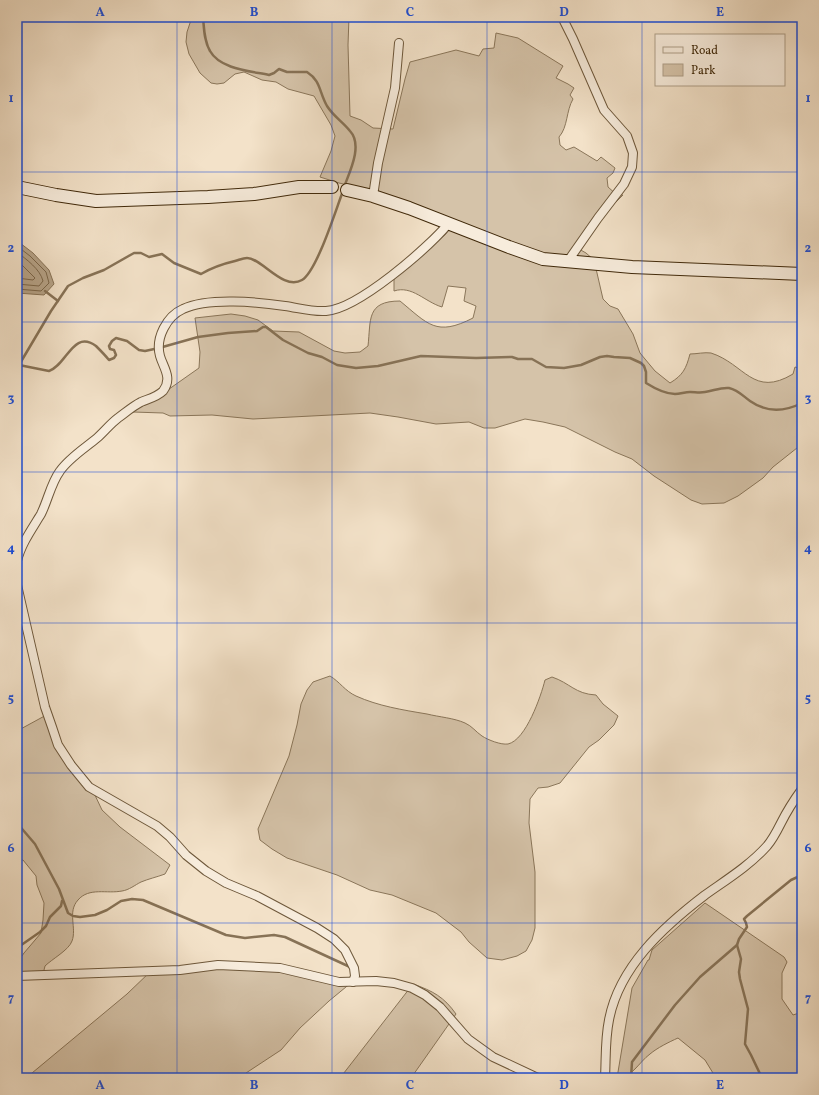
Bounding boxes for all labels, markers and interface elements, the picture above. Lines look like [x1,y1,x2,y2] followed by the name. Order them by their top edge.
[95,4,105,22] text: A
[250,4,259,22] text: B
[406,4,414,22] text: C
[559,4,569,22] text: D
[716,4,724,22] text: E
[655,34,785,86] legend
[691,43,718,59] text: Road
[691,63,716,79] text: Park
[8,90,14,108] text: 1
[805,90,811,108] text: 1
[8,240,15,258] text: 2
[805,240,812,258] text: 2
[8,390,15,408] text: 3
[805,390,812,408] text: 3
[7,540,15,558] text: 4
[804,540,812,558] text: 4
[8,690,14,708] text: 5
[805,690,811,708] text: 5
[7,840,15,858] text: 6
[804,840,812,858] text: 6
[8,990,14,1008] text: 7
[805,990,811,1008] text: 7
[95,1077,105,1095] text: A
[250,1077,259,1095] text: B
[406,1077,414,1095] text: C
[559,1077,569,1095] text: D
[716,1077,724,1095] text: E

